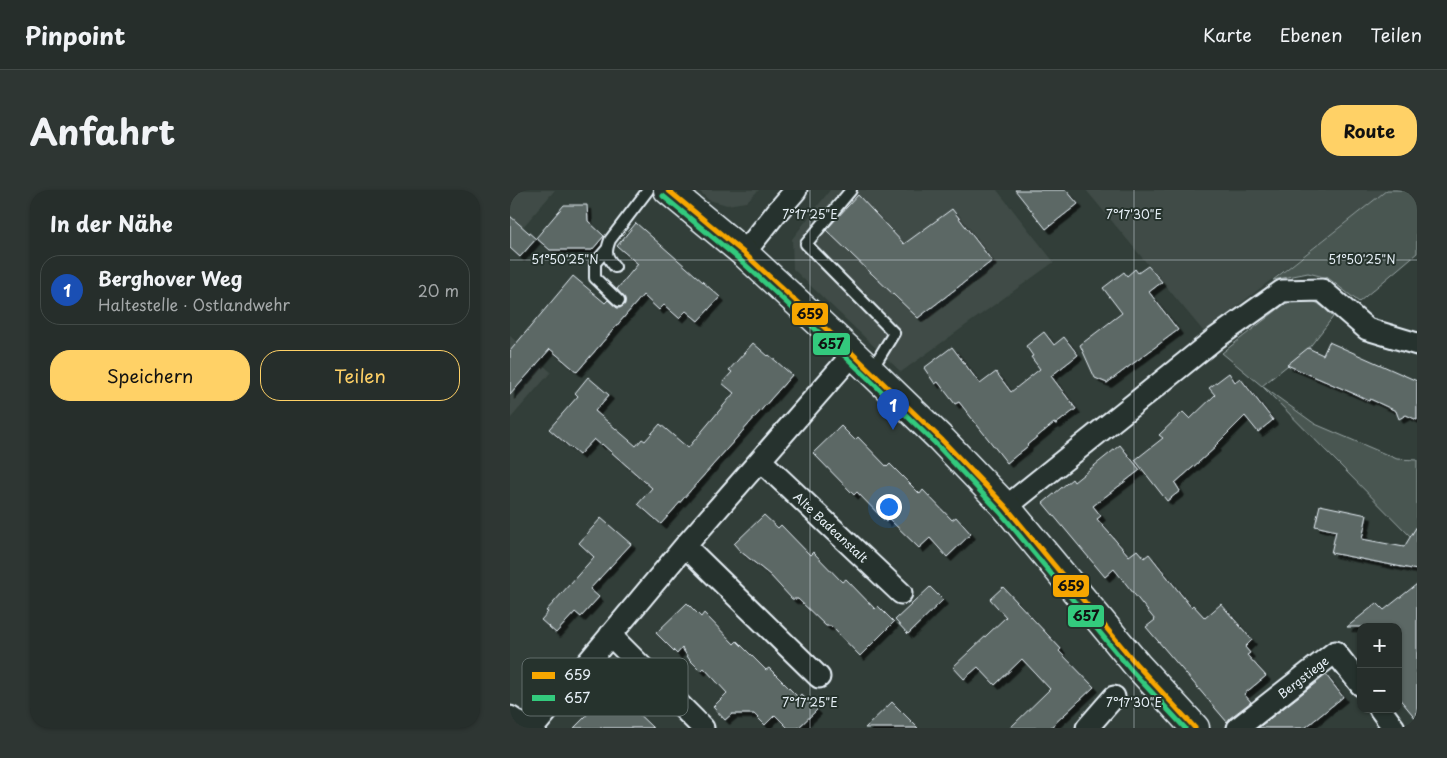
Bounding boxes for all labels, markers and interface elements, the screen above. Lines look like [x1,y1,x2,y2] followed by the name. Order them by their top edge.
[25,17,126,53] text: Pinpoint
[1203,21,1252,48] text: Karte
[1280,21,1343,48] text: Ebenen
[1371,21,1422,48] text: Teilen
[30,104,175,157] text: Anfahrt
[1321,105,1417,156] button: Route
[782,205,838,223] text: 7°17'25"E
[1106,205,1162,223] text: 7°17'30"E
[50,207,172,239] text: In der Nähe
[531,250,599,268] text: 51°50'25"N
[1328,250,1396,268] text: 51°50'25"N
[98,264,242,292] text: Berghover Weg
[63,278,71,302] text: 1
[418,278,459,302] text: 20 m
[98,292,290,316] text: Haltestelle · Ostlandwehr
[791,302,829,326] line badge: 659
[797,303,824,324] text: 659
[812,332,851,356] line badge: 657
[818,333,845,354] text: 657
[50,350,250,401] button: Speichern
[260,350,460,401] button: Teilen
[877,389,909,430] pin: 1
[790,488,872,566] street label: Alte Badeanstalt
[876,494,902,520] your location
[1052,574,1090,598] line badge: 659
[1058,575,1085,596] text: 659
[1067,604,1105,628] line badge: 657
[1073,605,1100,626] text: 657
[1357,623,1402,713] map controls
[1357,623,1402,668] button: +
[1274,651,1332,702] street label: Bergstiege
[522,658,688,716] legend
[564,664,591,685] text: 659
[1357,668,1402,713] button: −
[564,687,590,708] text: 657
[782,693,838,711] text: 7°17'25"E
[1106,693,1162,711] text: 7°17'30"E

